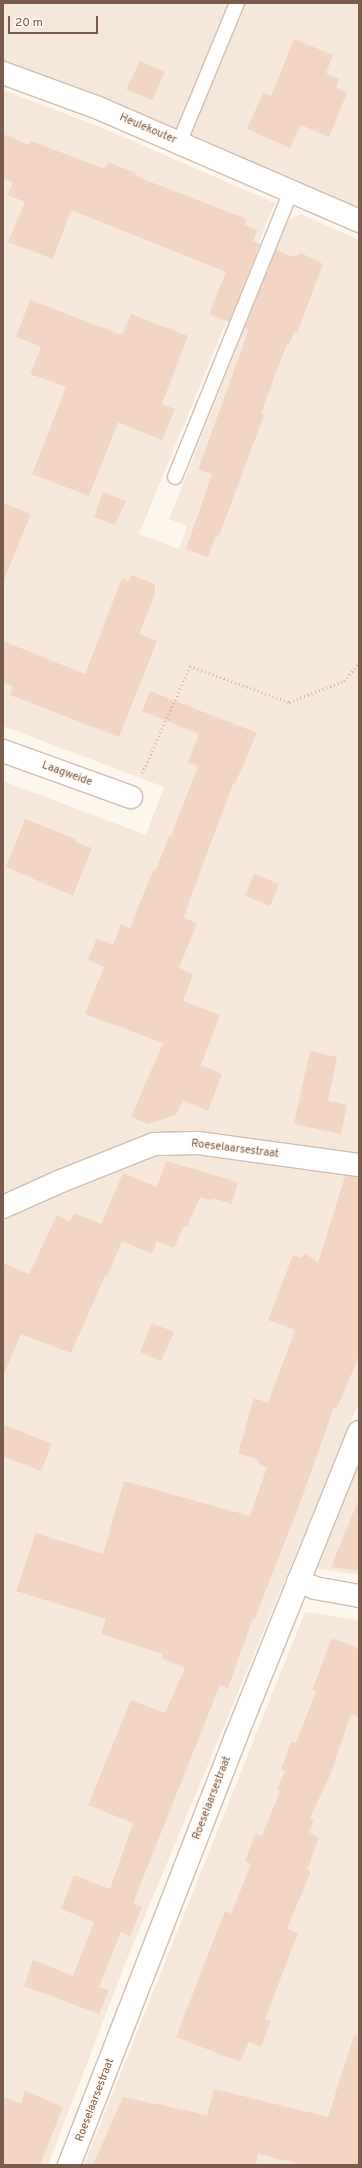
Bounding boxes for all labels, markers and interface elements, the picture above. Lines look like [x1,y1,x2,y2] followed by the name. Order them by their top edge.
[10,8,100,34] scale bar
[15,15,43,31] text: 20 m
[117,111,179,147] street label: Heulekouter
[40,759,94,789] street label: Laagweide
[190,1137,280,1161] street label: Roeselaarsestraat
[190,1754,234,1842] street label: Roeselaarsestraat
[73,2056,117,2144] street label: Roeselaarsestraat

